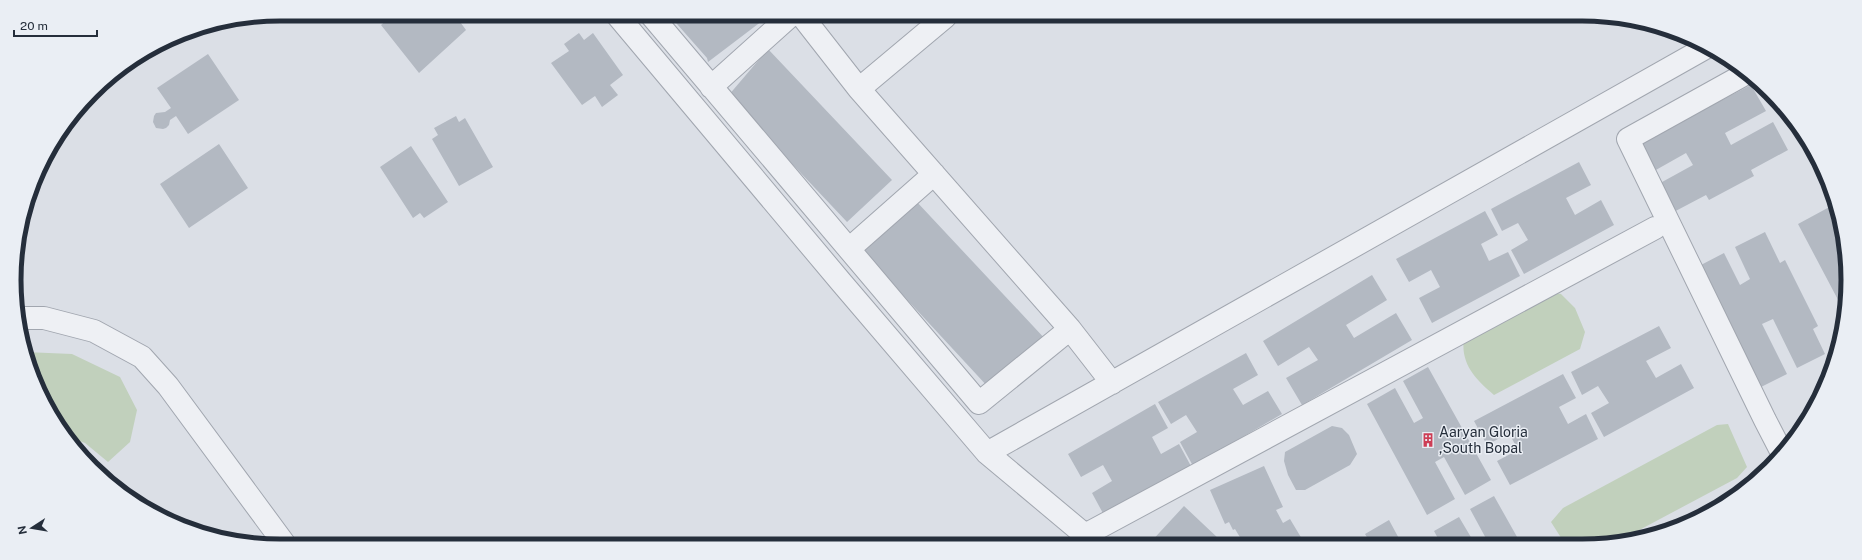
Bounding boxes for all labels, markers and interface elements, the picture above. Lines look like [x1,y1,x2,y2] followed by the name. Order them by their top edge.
[14,12,97,38] scale bar
[20,19,48,33] text: 20 m
[1439,424,1528,456] place label: Aaryan Gloria ,South Bopal
[1420,432,1436,448] building icon: Aaryan Gloria ,South Bopal
[12,508,52,548] north arrow
[15,525,29,536] text: N

